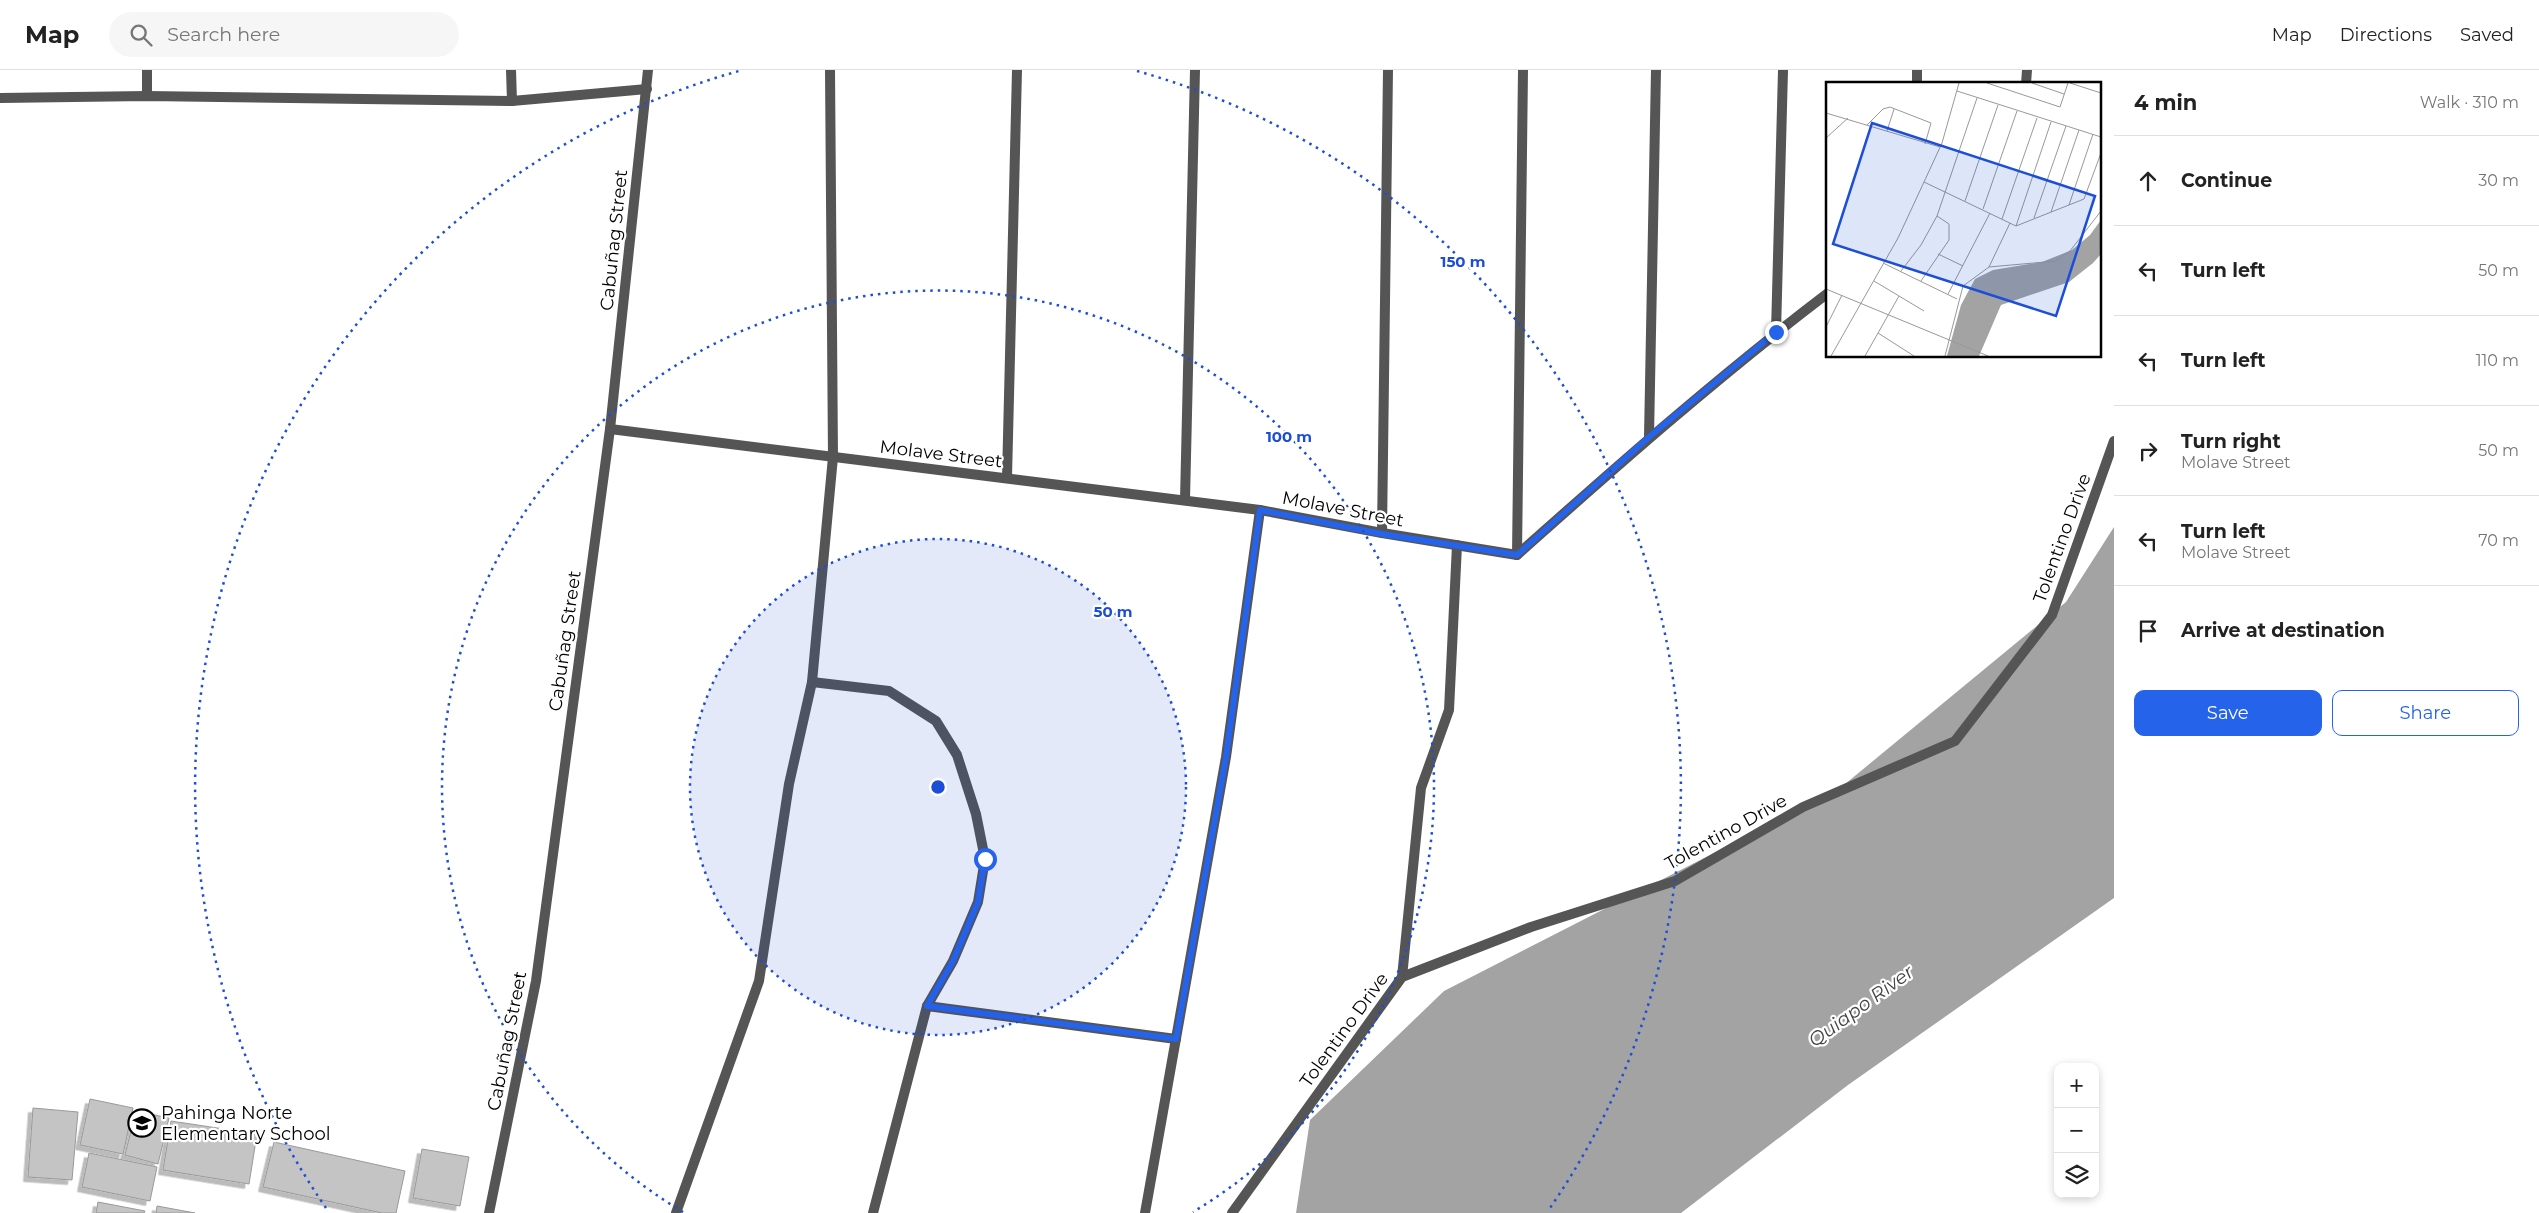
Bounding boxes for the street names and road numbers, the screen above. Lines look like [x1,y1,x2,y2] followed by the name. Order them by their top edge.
[596,168,632,312] street label: Cabuñag Street
[878,436,1004,472] street label: Molave Street
[2028,470,2096,606] street label: Tolentino Drive
[1280,486,1406,532] street label: Molave Street
[544,569,586,713] street label: Cabuñag Street
[1661,789,1791,875] street label: Tolentino Drive
[1295,968,1393,1091] street label: Tolentino Drive
[483,969,531,1113] street label: Cabuñag Street

